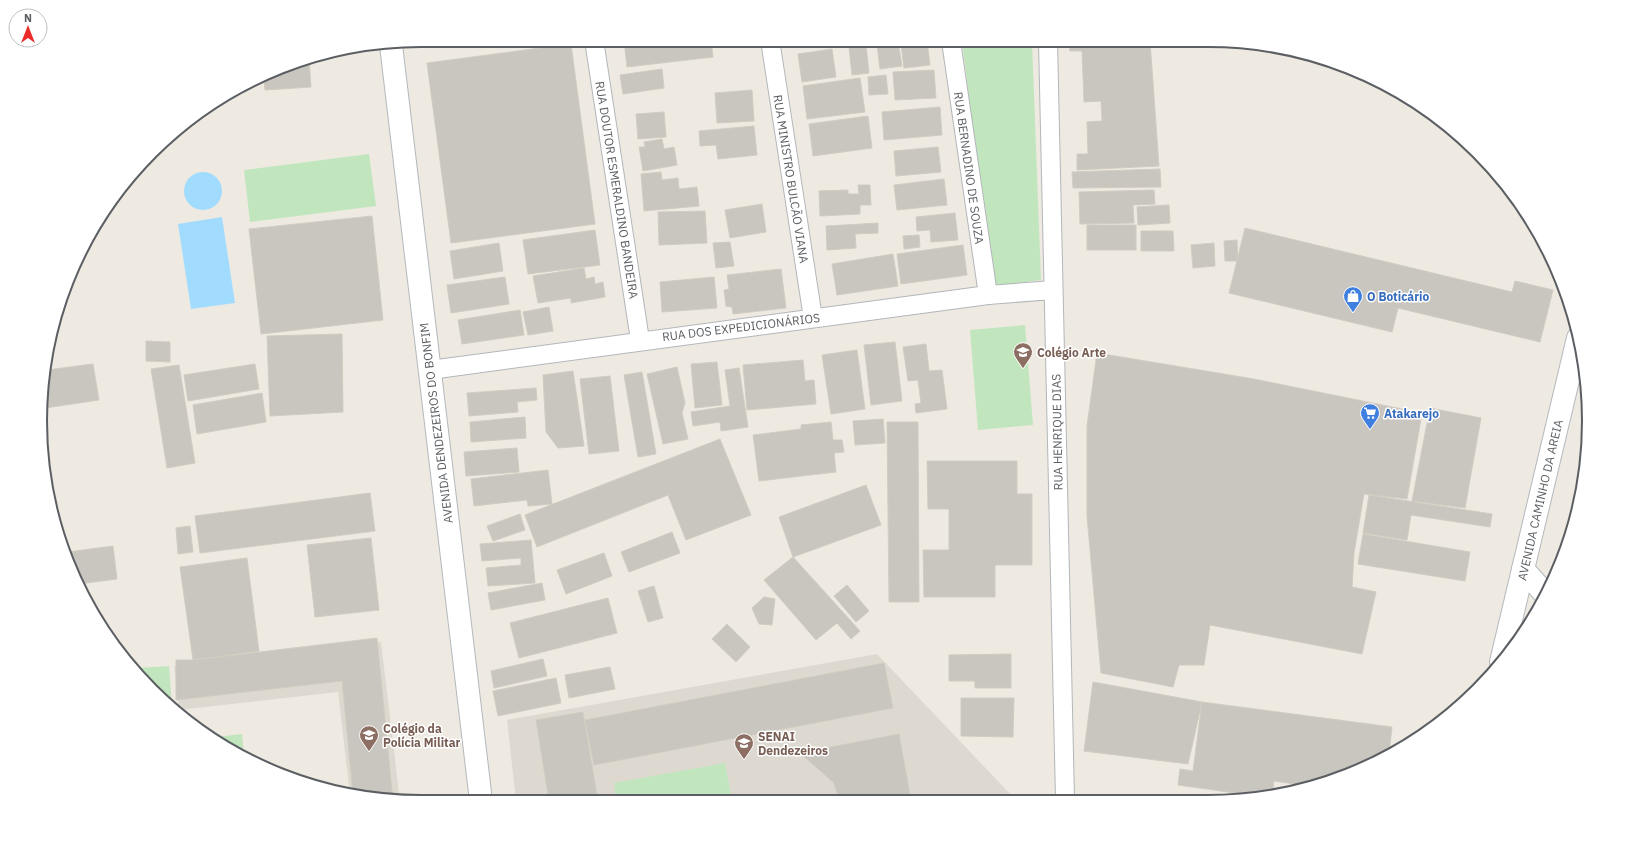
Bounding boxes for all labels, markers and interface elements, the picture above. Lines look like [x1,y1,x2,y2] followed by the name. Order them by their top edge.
[8,8,48,48] north arrow
[24,11,32,25] text: N
[592,80,642,300] street label: RUA DOUTOR ESMERALDINO BANDEIRA
[951,91,987,245] street label: RUA BERNADINO DE SOUZA
[770,94,812,265] street label: RUA MINISTRO BULCÃO VIANA
[1342,285,1364,313] shop icon: O Boticário
[1367,289,1429,304] place label: O Boticário
[661,310,821,344] street label: RUA DOS EXPEDICIONÁRIOS
[416,322,456,524] street label: AVENIDA DENDEZEIROS DO BONFIM
[1012,341,1034,369] school or university icon: Colégio Arte
[1037,345,1106,360] place label: Colégio Arte
[1048,374,1066,490] street label: RUA HENRIQUE DIAS
[1359,402,1381,430] supermarket icon: Atakarejo
[1384,406,1439,421] place label: Atakarejo
[1514,418,1566,582] street label: AVENIDA CAMINHO DA AREIA
[383,721,461,750] place label: Colégio da Polícia Militar
[358,724,380,752] school or university icon: Colégio da Polícia Militar
[758,729,828,758] place label: SENAI Dendezeiros
[733,732,755,760] school or university icon: SENAI Dendezeiros

